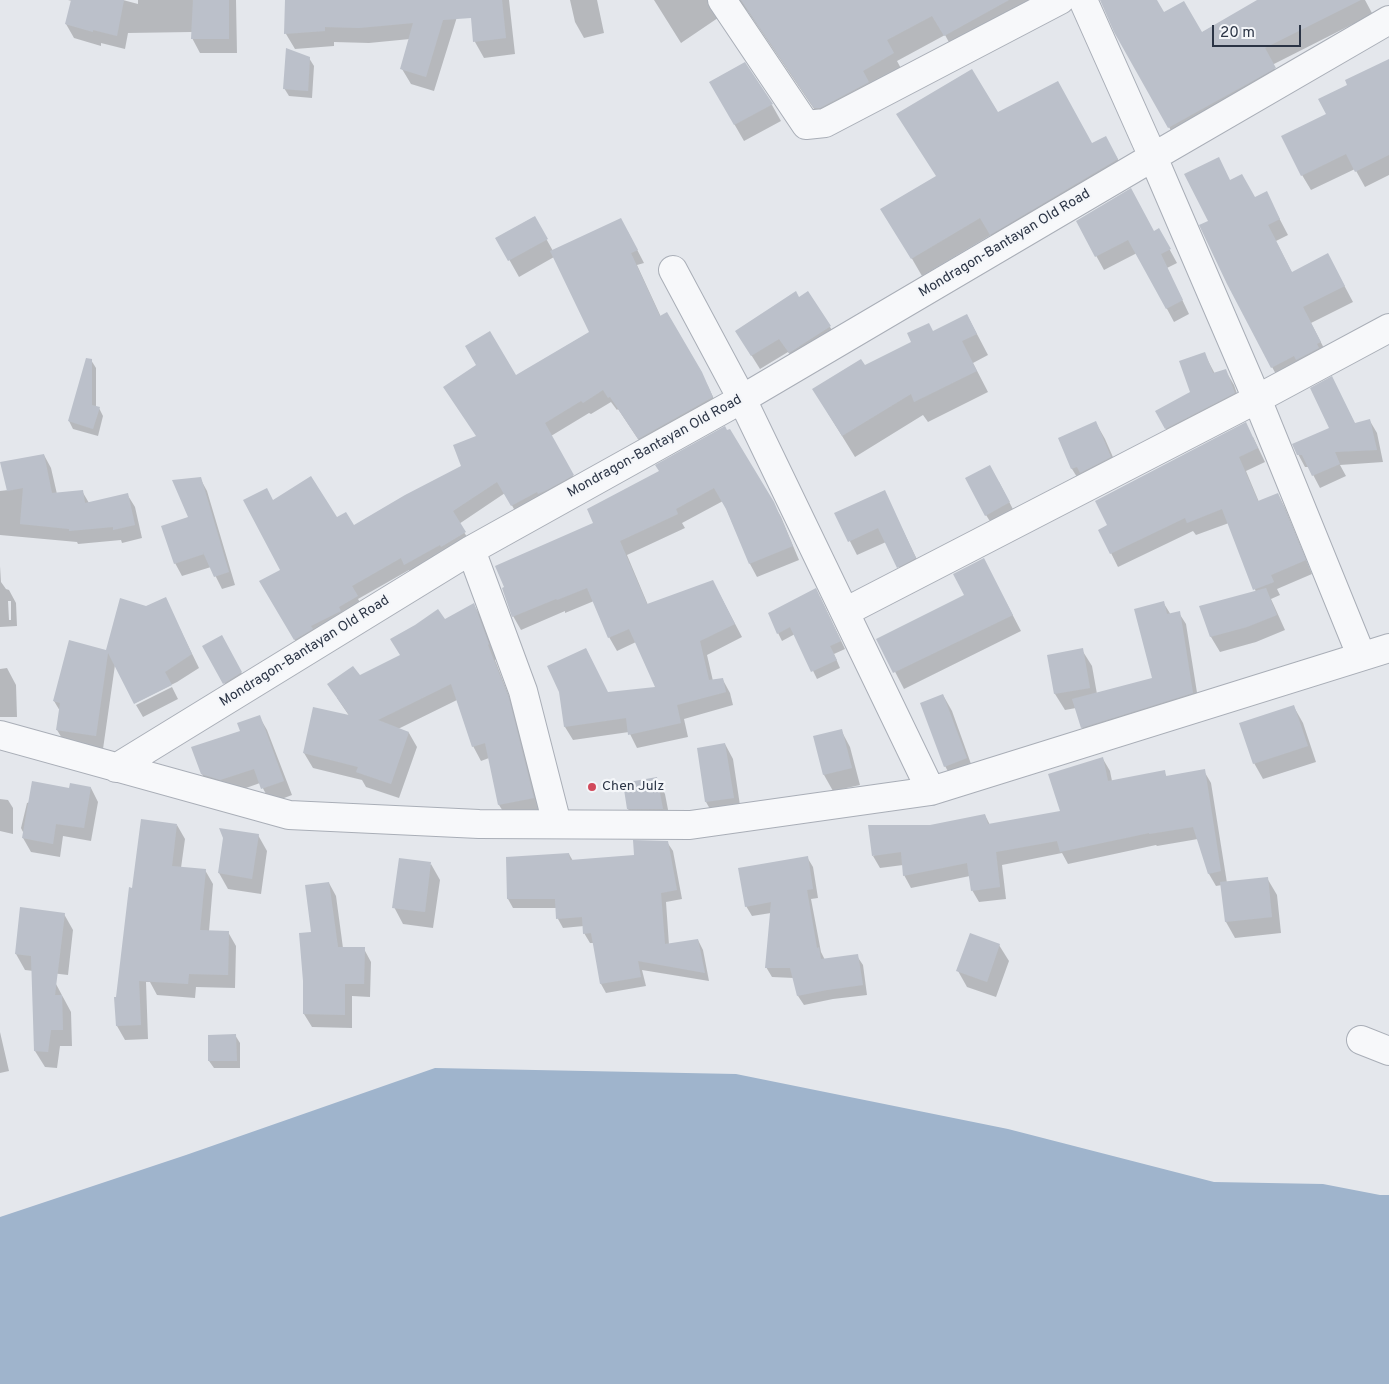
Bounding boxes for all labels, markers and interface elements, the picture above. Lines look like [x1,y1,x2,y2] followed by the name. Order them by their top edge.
[1214,15,1303,47] scale bar
[1220,24,1255,43] text: 20 m
[916,186,1094,302] street label: Mondragon-Bantayan Old Road
[565,392,745,502] street label: Mondragon-Bantayan Old Road
[217,593,393,711] street label: Mondragon-Bantayan Old Road
[602,779,664,795] place label: Chen Julz
[586,781,598,793] marker: Chen Julz

